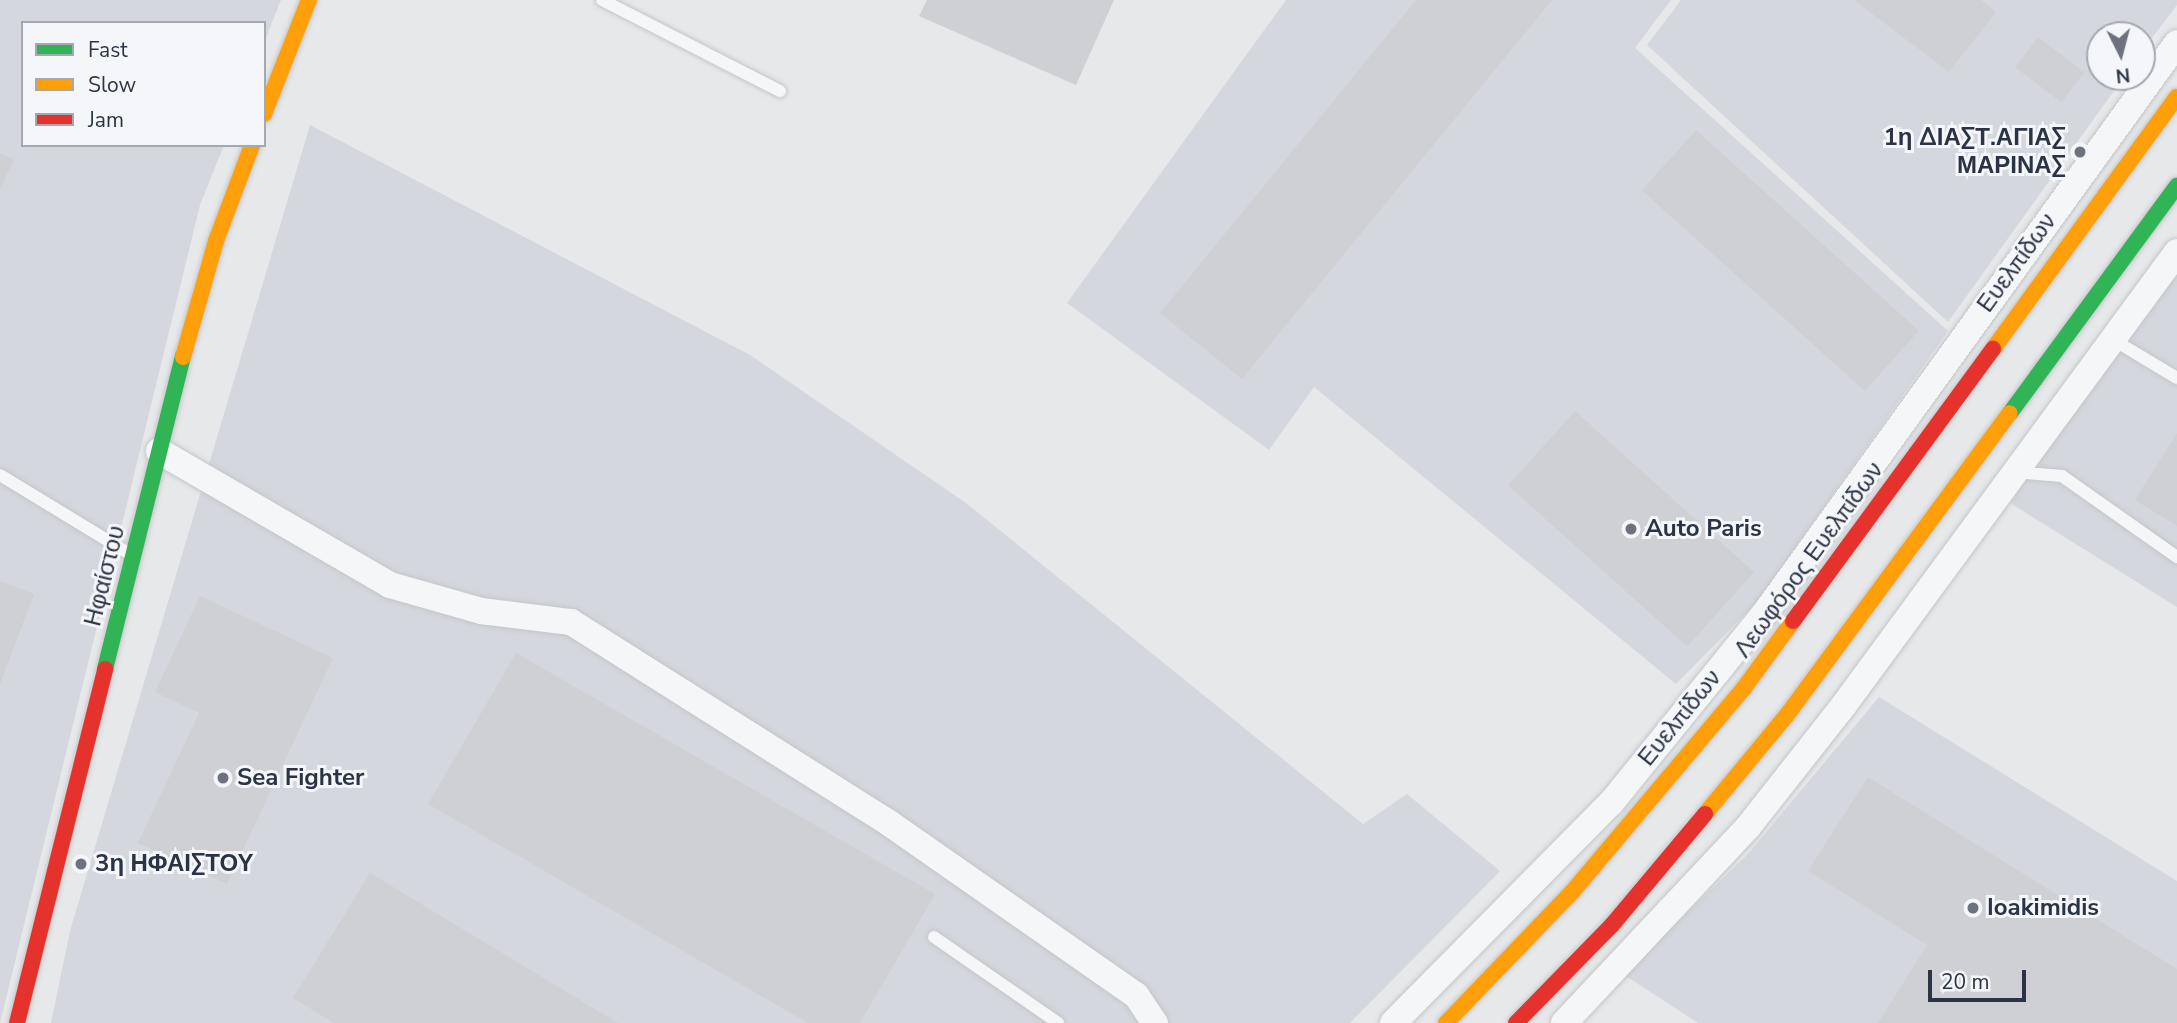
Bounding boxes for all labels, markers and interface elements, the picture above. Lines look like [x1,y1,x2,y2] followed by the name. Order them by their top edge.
[21,21,266,147] legend
[2086,21,2156,91] north arrow
[88,36,128,64] text: Fast
[2115,61,2131,89] text: N
[88,71,136,99] text: Slow
[88,106,124,134] text: Jam
[1883,124,2066,180] place label: 1η ΔΙΑΣΤ.ΑΓΙΑΣ ΜΑΡΙΝΑΣ
[2072,144,2088,160] marker: 1η ΔΙΑΣΤ.ΑΓΙΑΣ ΜΑΡΙΝΑΣ
[1971,208,2063,318] street label: Ευελπίδων
[1728,457,1890,663] street label: Λεωφόρος Ευελπίδων
[1645,515,1762,543] place label: Auto Paris
[1623,521,1639,537] marker: Auto Paris
[79,523,131,629] street label: Ηφαίστου
[1633,664,1727,772] street label: Ευελπίδων
[237,764,364,792] place label: Sea Fighter
[215,770,231,786] marker: Sea Fighter
[95,850,254,878] place label: 3η ΗΦΑΙΣΤΟΥ
[73,856,89,872] marker: 3η ΗΦΑΙΣΤΟΥ
[1987,894,2099,922] place label: Ioakimidis
[1965,900,1981,916] marker: Ioakimidis
[1932,956,2030,1000] scale bar
[1941,968,1990,996] text: 20 m

